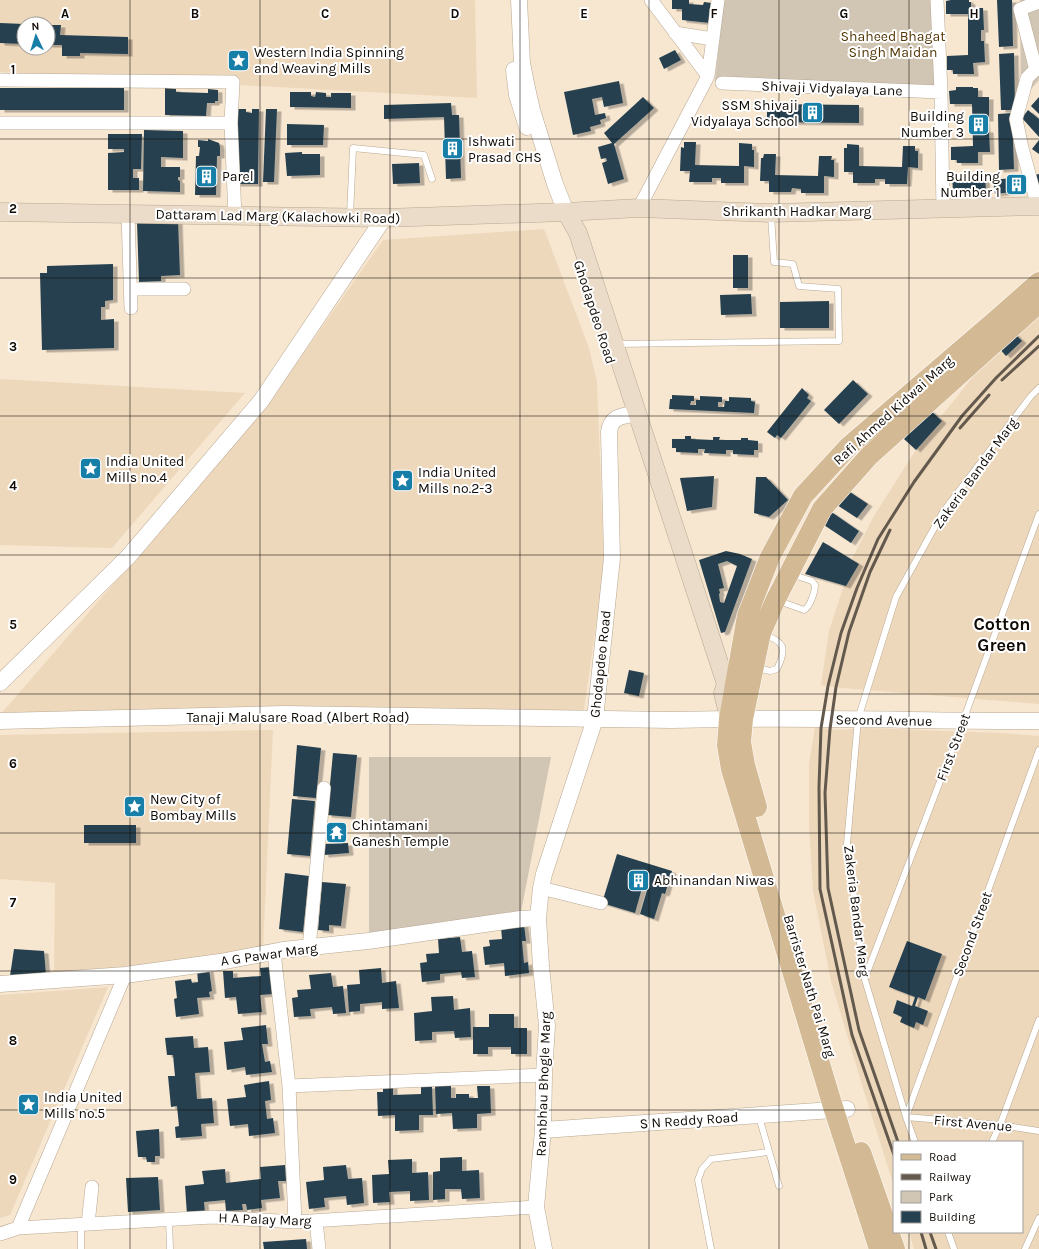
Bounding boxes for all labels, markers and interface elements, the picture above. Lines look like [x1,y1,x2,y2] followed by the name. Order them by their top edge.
[61,6,69,21] text: A
[191,6,199,21] text: B
[321,6,329,21] text: C
[451,6,460,21] text: D
[580,6,588,21] text: E
[710,6,718,21] text: F
[840,6,848,21] text: G
[969,6,979,21] text: H
[16,16,56,56] north arrow
[31,20,40,33] text: N
[841,28,945,61] park label: Shaheed Bhagat Singh Maidan
[254,44,404,77] place label: Western India Spinning and Weaving Mills
[225,47,251,73] place icon: Western India Spinning and Weaving Mills
[11,62,15,77] text: 1
[761,78,903,99] street label: Shivaji Vidyalaya Lane
[691,97,798,130] place label: SSM Shivaji Vidyalaya School
[800,100,826,126] building icon: SSM Shivaji Vidyalaya School
[901,108,964,141] place label: Building Number 3
[966,111,992,137] building icon: Building Number 3
[468,133,542,166] place label: Ishwati Prasad CHS
[439,136,465,162] building icon: Ishwati Prasad CHS
[193,163,219,189] building icon: Parel
[222,168,254,185] place label: Parel
[940,168,1000,201] place label: Building Number 1
[1003,171,1029,197] building icon: Building Number 1
[9,201,17,216] text: 2
[723,203,872,220] street label: Shrikanth Hadkar Marg
[155,206,400,227] street label: Dattaram Lad Marg (Kalachowki Road)
[570,258,619,366] street label: Ghodapdeo Road
[9,339,17,354] text: 3
[830,352,957,469] street label: Rafi Ahmed Kidwai Marg
[929,414,1021,532] street label: Zakeria Bandar Marg
[106,453,184,486] place label: India United Mills no.4
[77,456,103,482] place icon: India United Mills no.4
[418,464,496,497] place label: India United Mills no.2-3
[389,467,415,493] place icon: India United Mills no.2-3
[9,478,17,493] text: 4
[586,609,615,719] street label: Ghodapdeo Road
[973,613,1031,656] district label: Cotton Green
[9,617,17,632] text: 5
[187,709,409,726] street label: Tanaji Malusare Road (Albert Road)
[836,711,932,730] street label: Second Avenue
[933,711,974,783] street label: First Street
[9,756,17,771] text: 6
[150,791,237,824] place label: New City of Bombay Mills
[122,794,148,820] place icon: New City of Bombay Mills
[352,817,449,850] place label: Chintamani Ganesh Temple
[324,820,350,846] temple icon: Chintamani Ganesh Temple
[840,844,873,978] street label: Zakeria Bandar Marg
[626,867,652,893] building icon: Abhinandan Niwas
[654,872,774,889] place label: Abhinandan Niwas
[949,889,996,979] street label: Second Street
[10,895,17,910] text: 7
[780,913,839,1060] street label: Barrister Nath Pai Marg
[220,939,319,970] street label: A G Pawar Marg
[532,1011,555,1157] street label: Rambhau Bhogle Marg
[9,1033,17,1048] text: 8
[44,1089,122,1122] place label: India United Mills no.5
[16,1092,42,1118] place icon: India United Mills no.5
[639,1109,739,1132] street label: S N Reddy Road
[933,1112,1013,1135] street label: First Avenue
[893,1141,1023,1233] legend
[929,1150,957,1164] text: Road
[929,1170,971,1184] text: Railway
[9,1172,17,1187] text: 9
[929,1190,954,1204] text: Park
[218,1209,312,1230] street label: H A Palay Marg
[929,1210,976,1224] text: Building

